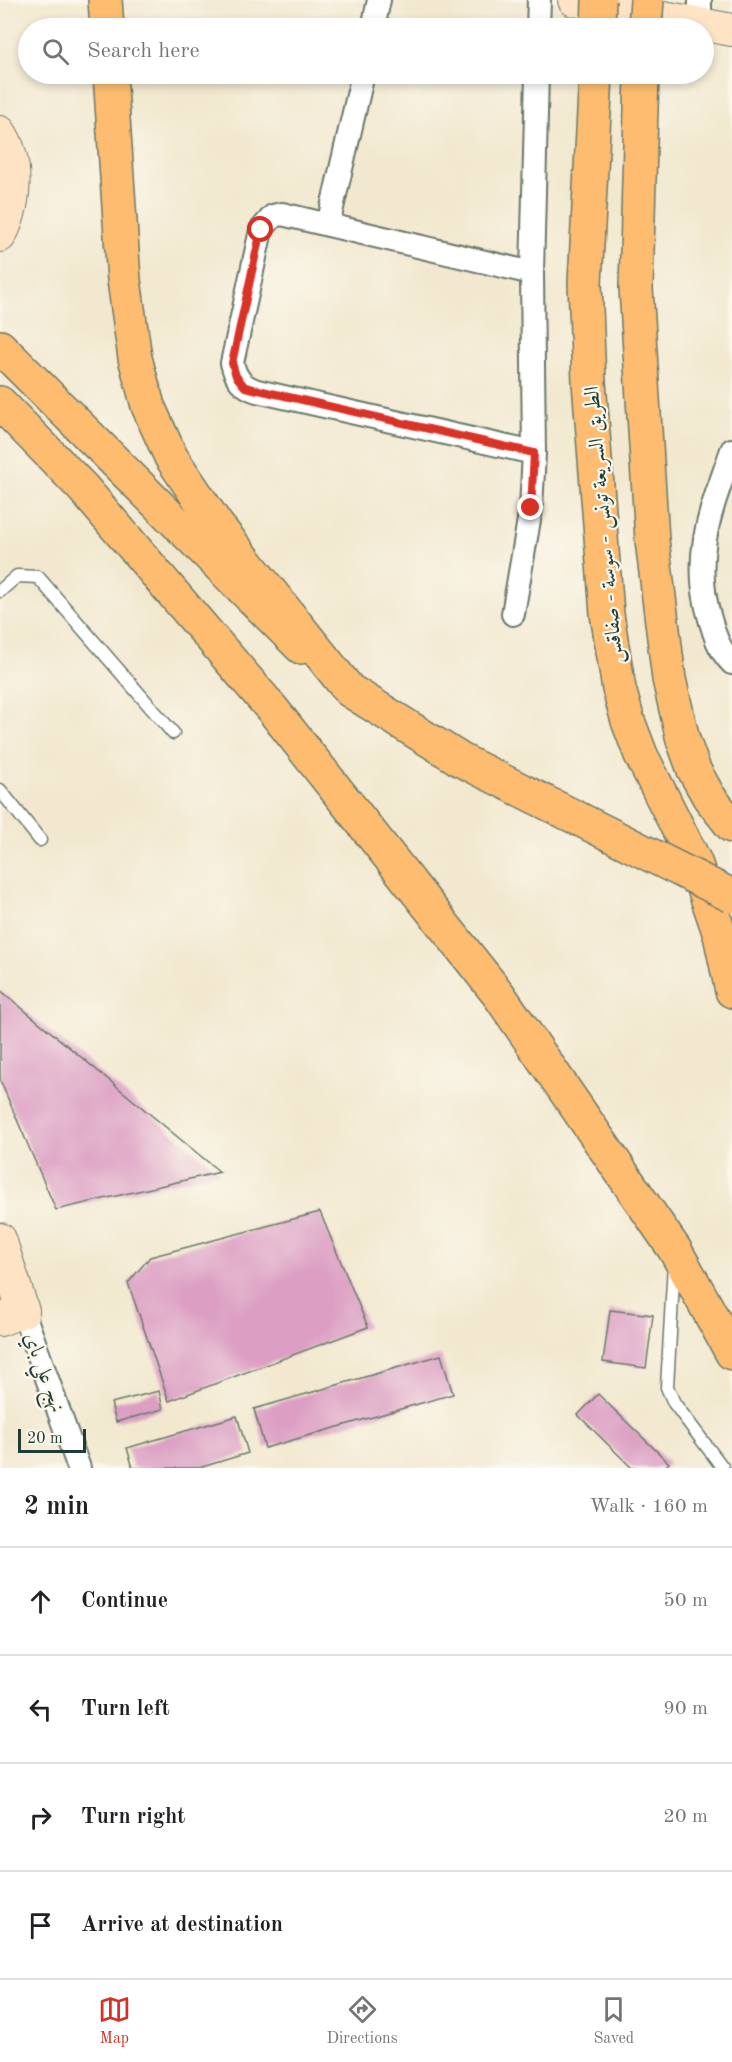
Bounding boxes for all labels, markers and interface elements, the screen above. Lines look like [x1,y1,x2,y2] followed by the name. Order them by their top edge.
[18,18,714,84] search box
[39,35,72,68] icon: search
[87,40,200,62] text: Search here
[247,216,273,242] route start
[582,385,629,664] street label: الطريق السريعة تونس - سوسة - صفاقس
[517,494,543,520] route end
[12,1330,68,1418] street label: نهج علي باي
[18,1426,86,1454] scale bar
[27,1431,63,1447] text: 20 m
[24,1494,89,1520] text: 2 min
[589,1497,708,1517] text: Walk · 160 m
[24,1585,57,1618] icon: ahead
[81,1590,168,1612] text: Continue
[663,1591,708,1611] text: 50 m
[24,1693,57,1726] icon: left
[81,1698,170,1720] text: Turn left
[663,1699,708,1719] text: 90 m
[24,1801,57,1834] icon: right
[81,1806,185,1828] text: Turn right
[663,1807,708,1827] text: 20 m
[24,1909,57,1942] icon: arrive
[81,1914,283,1936] text: Arrive at destination
[98,1993,131,2049] tab: Map
[327,1993,398,2049] tab: Directions
[593,1993,634,2049] tab: Saved

